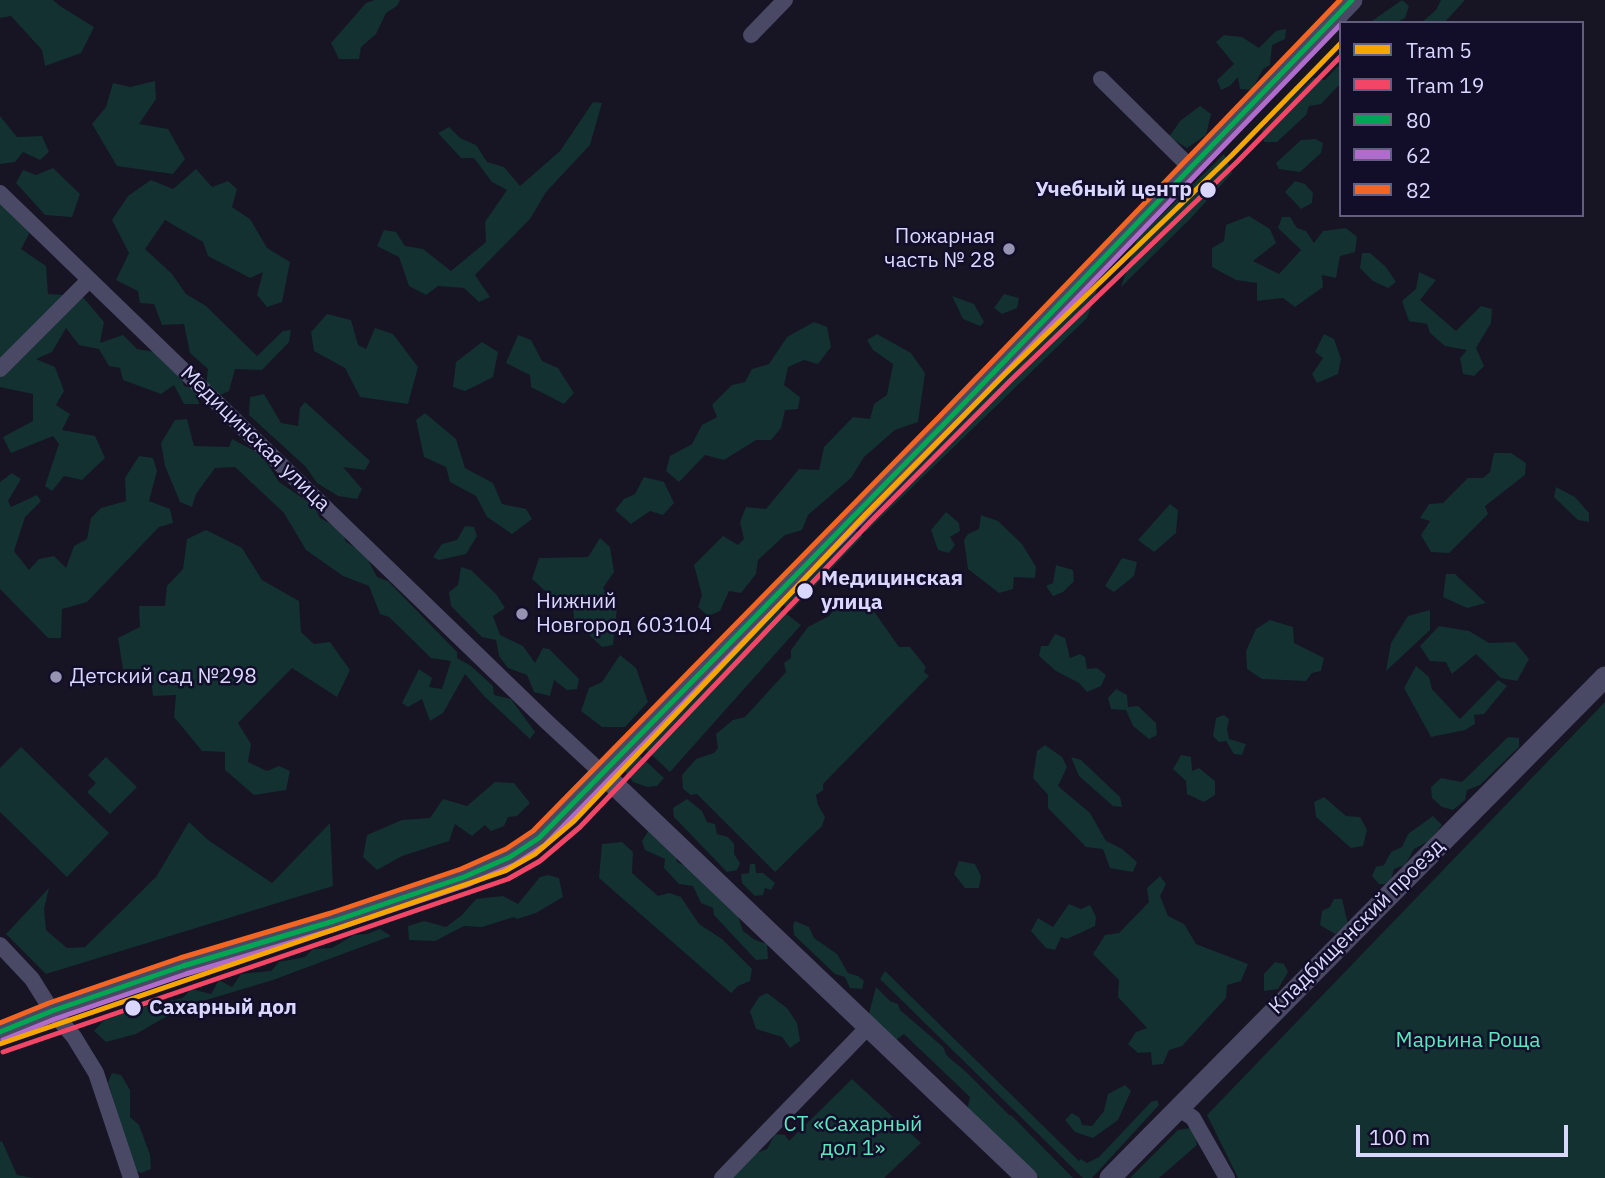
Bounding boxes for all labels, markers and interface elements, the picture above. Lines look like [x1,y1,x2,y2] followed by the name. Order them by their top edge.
[1339,21,1584,217] legend
[1406,36,1472,64] text: Tram 5
[1406,71,1484,99] text: Tram 19
[1406,106,1431,134] text: 80
[1406,141,1431,169] text: 62
[1406,176,1431,204] text: 82
[1035,177,1192,203] place label: Учебный центр
[1198,180,1218,200] marker: Учебный центр
[884,224,995,274] place label: Пожарная часть № 28
[1001,241,1017,257] marker: Пожарная часть № 28
[175,361,335,517] street label: Медицинская улица
[821,566,963,616] place label: Медицинская улица
[795,581,815,601] marker: Медицинская улица
[536,589,712,639] place label: Нижний Новгород 603104
[514,606,530,622] marker: Нижний Новгород 603104
[70,664,257,690] place label: Детский сад №298
[48,669,64,685] marker: Детский сад №298
[1264,834,1450,1020] street label: Кладбищенский проезд
[149,995,297,1021] place label: Сахарный дол
[123,998,143,1018] marker: Сахарный дол
[1396,1028,1540,1054] park label: Марьина Роща
[784,1112,922,1162] park label: СТ «Сахарный дол 1»
[1360,1112,1572,1156] scale bar
[1369,1123,1430,1151] text: 100 m

